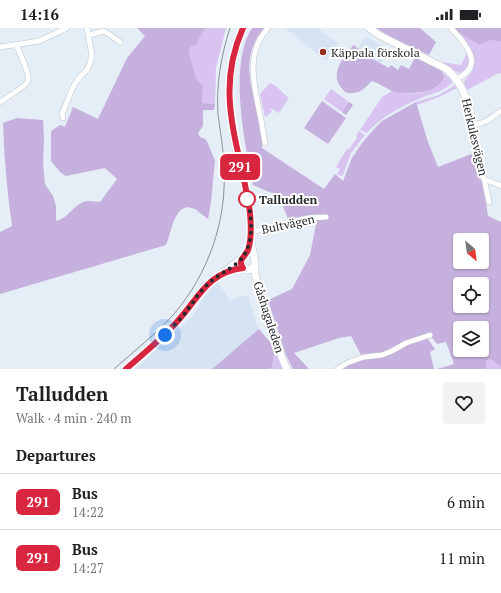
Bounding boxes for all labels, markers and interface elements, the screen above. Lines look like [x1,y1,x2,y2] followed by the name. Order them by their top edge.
[20,4,59,24] text: 14:16
[331,45,420,60] place label: Käppala förskola
[318,47,328,57] marker: Käppala förskola
[459,97,491,177] street label: Herkulesvägen
[217,154,263,180] line badge: 291
[228,157,252,176] text: 291
[238,190,256,208] marker: Talludden
[259,192,318,207] place label: Talludden
[260,211,316,237] street label: Bultvägen
[453,233,489,269] north arrow
[453,233,489,357] map controls
[453,277,489,313] button: locate
[250,279,288,355] street label: Gåshagaleden
[453,321,489,357] button: layers
[155,325,175,345] your location
[16,381,108,406] text: Talludden
[443,382,485,424] button: heart
[16,409,131,427] text: Walk · 4 min · 240 m
[16,445,96,465] text: Departures
[72,483,98,503] text: Bus
[26,492,50,511] text: 291
[447,492,485,512] text: 6 min
[72,503,104,521] text: 14:22
[72,539,98,559] text: Bus
[26,548,50,567] text: 291
[439,548,485,568] text: 11 min
[72,559,104,577] text: 14:27

